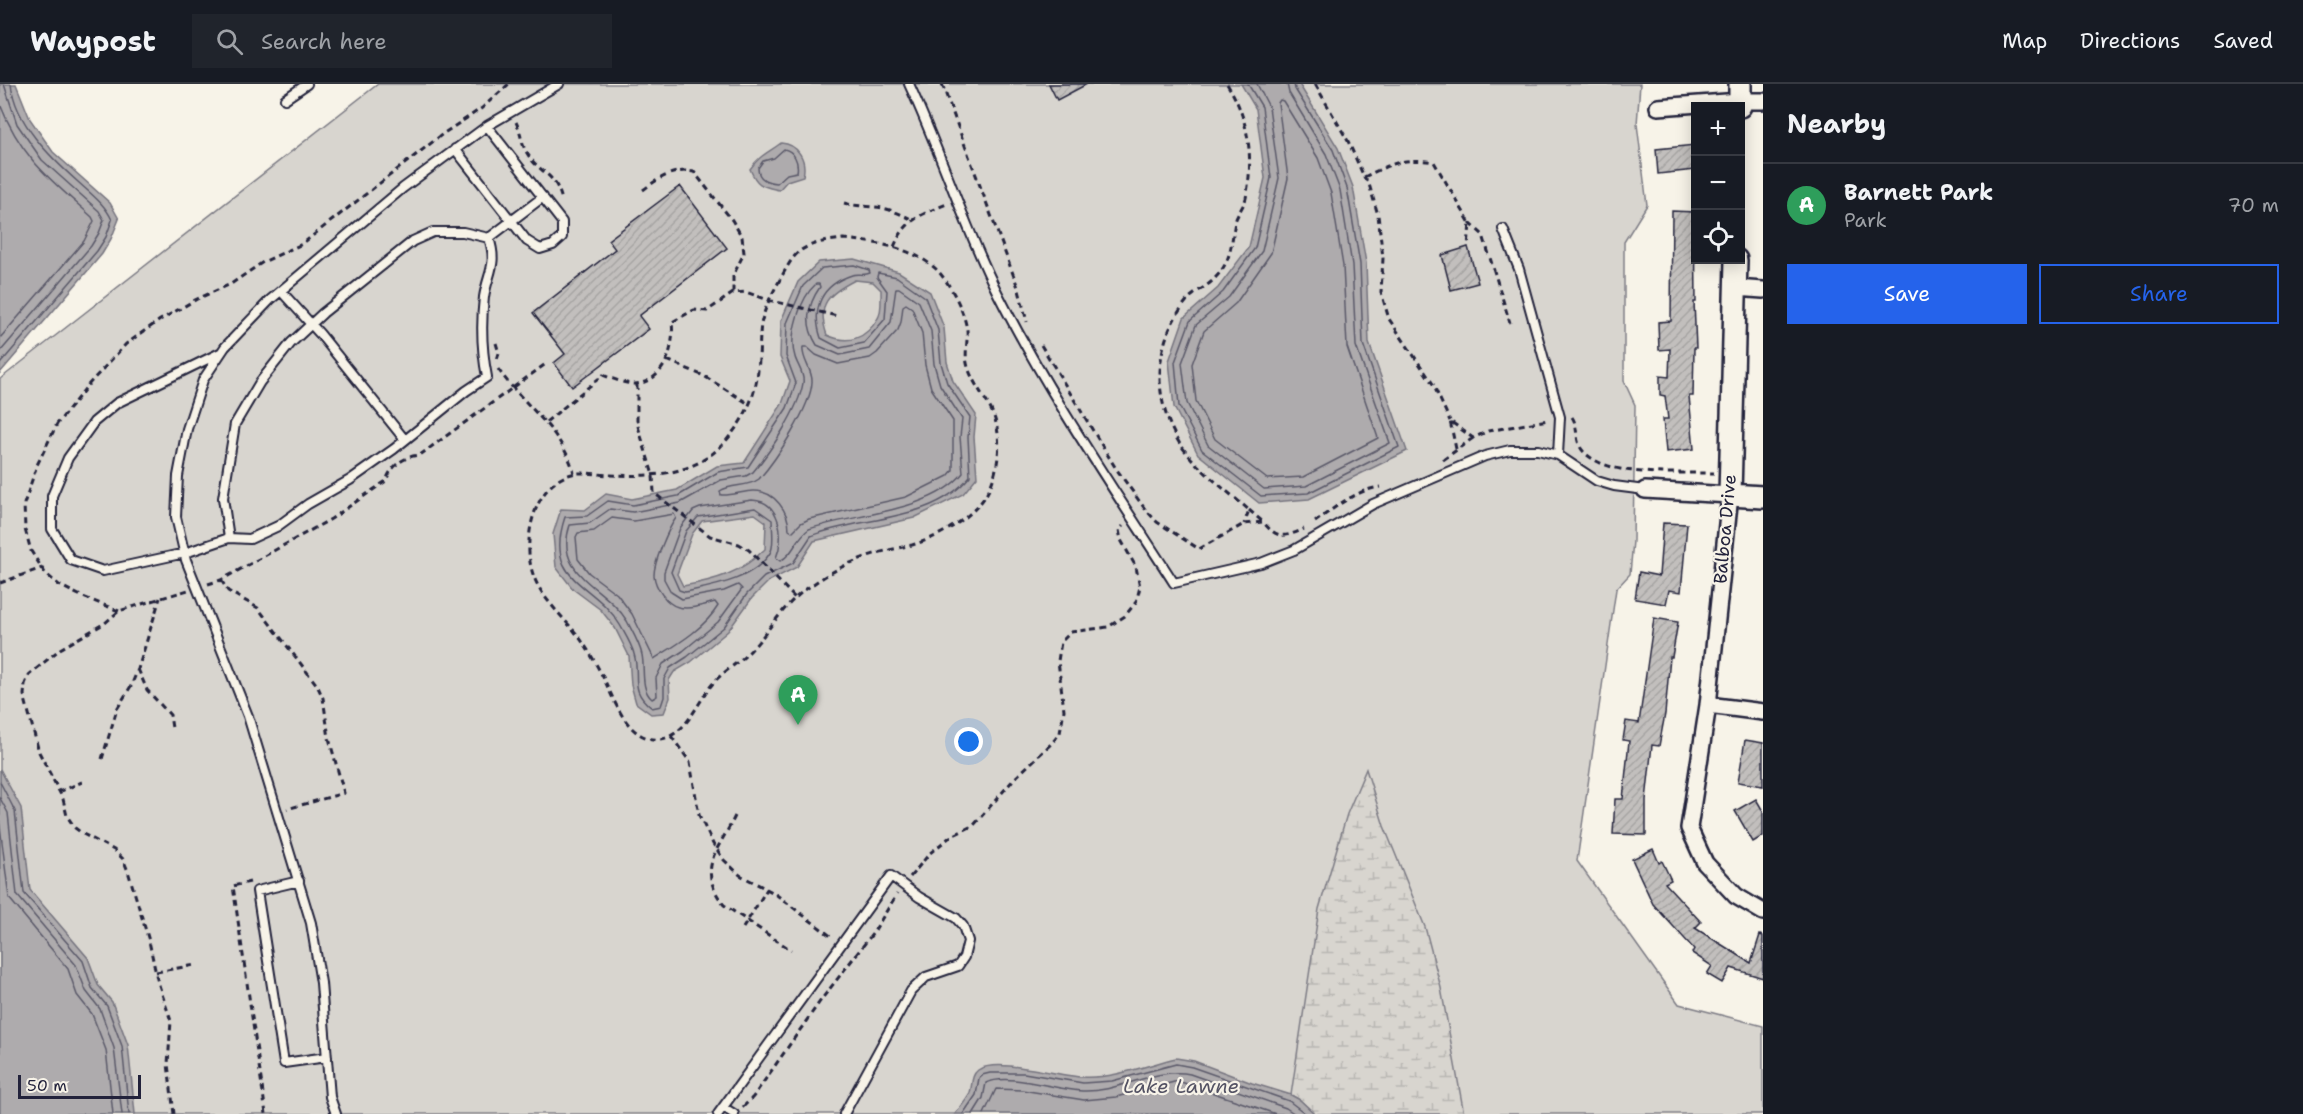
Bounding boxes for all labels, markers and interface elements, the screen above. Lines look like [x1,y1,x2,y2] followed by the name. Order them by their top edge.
[192,14,612,68] search box
[30,22,156,60] text: Waypost
[213,25,246,58] icon: search
[261,27,387,56] text: Search here
[2002,27,2047,55] text: Map
[2080,27,2180,55] text: Directions
[2213,27,2273,55] text: Saved
[1691,102,1745,264] map controls
[1691,102,1745,156] button: +
[1787,106,1886,141] text: Nearby
[1691,156,1745,210] button: −
[1844,178,1993,207] text: Barnett Park
[1799,192,1814,218] text: A
[2227,192,2279,218] text: 70 m
[1844,207,1887,233] text: Park
[1691,210,1745,264] button: locate
[1787,264,2027,324] button: Save
[2039,264,2279,324] button: Share
[1708,473,1742,585] street label: Balboa Drive
[778,676,818,725] pin: A
[954,727,983,756] your location
[18,1072,141,1100] scale bar
[1123,1073,1239,1099] water label: Lake Lawne
[27,1075,67,1096] text: 50 m

